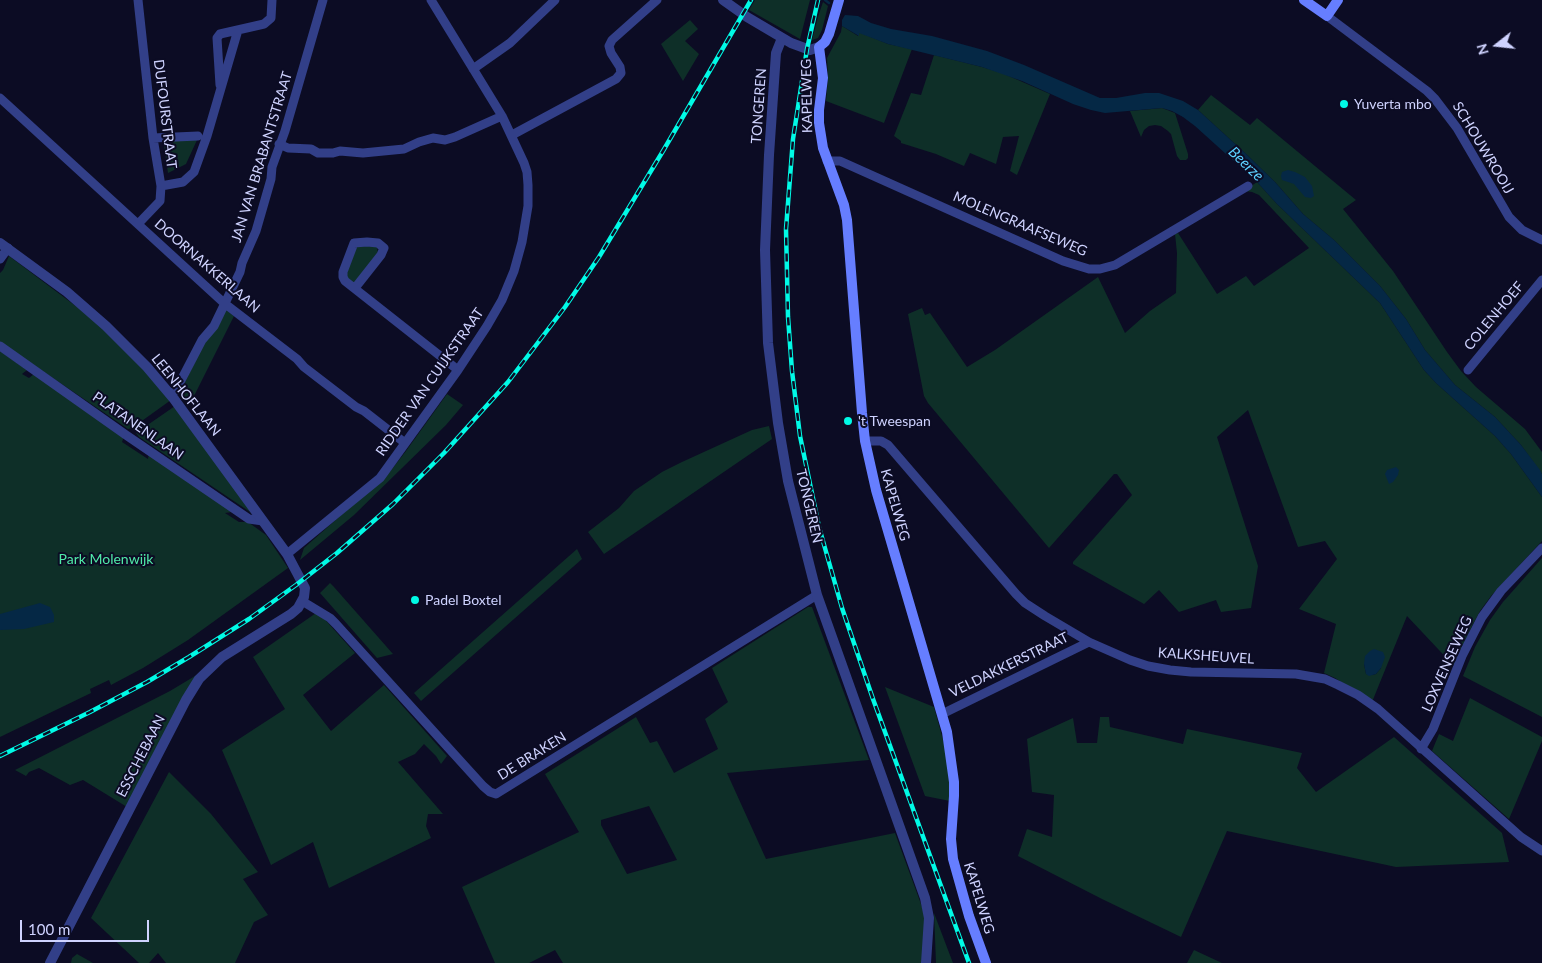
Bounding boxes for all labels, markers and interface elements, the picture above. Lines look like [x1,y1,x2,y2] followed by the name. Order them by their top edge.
[1472,20,1522,70] north arrow
[1472,42,1492,57] text: N
[150,58,180,170] street label: DUFOURSTRAAT
[798,59,816,133] street label: KAPELWEG
[748,68,770,144] street label: TONGEREN
[228,70,296,244] street label: JAN VAN BRABANTSTRAAT
[1354,96,1432,112] place label: Yuverta mbo
[1338,98,1350,110] marker: Yuverta mbo
[1449,99,1517,197] street label: SCHOUWROOIJ
[1225,143,1267,185] water label: Beerze
[950,188,1090,260] street label: MOLENGRAAFSEWEG
[151,216,263,316] street label: DOORNAKKERLAAN
[1460,278,1528,354] street label: COLENHOEF
[372,305,488,459] street label: RIDDER VAN CUIJKSTRAAT
[148,351,224,439] street label: LEENHOFLAAN
[89,388,187,464] street label: PLATANENLAAN
[858,413,931,429] place label: 't Tweespan
[842,415,854,427] marker: 't Tweespan
[792,467,826,545] street label: TONGEREN
[877,467,913,543] street label: KAPELWEG
[59,551,153,567] park label: Park Molenwijk
[425,592,501,608] place label: Padel Boxtel
[409,594,421,606] marker: Padel Boxtel
[1418,613,1476,715] street label: LOXVENSEWEG
[947,629,1071,701] street label: VELDAKKERSTRAAT
[1157,644,1255,668] street label: KALKSHEUVEL
[113,712,169,800] street label: ESSCHEBAAN
[495,728,569,784] street label: DE BRAKEN
[960,860,998,936] street label: KAPELWEG
[22,910,151,942] scale bar
[28,920,70,938] text: 100 m

